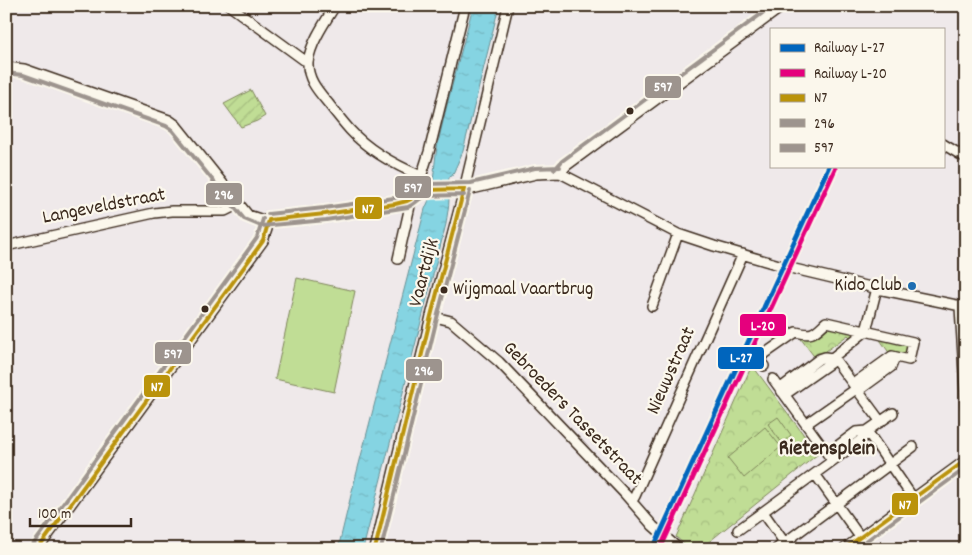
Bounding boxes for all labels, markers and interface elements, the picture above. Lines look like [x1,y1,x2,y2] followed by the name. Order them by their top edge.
[770,28,944,168] legend
[814,38,885,60] text: Railway L-27
[814,64,887,86] text: Railway L-20
[644,75,682,99] line badge: 597
[654,78,673,98] text: 597
[814,88,827,110] text: N7
[625,106,635,116] unlabelled marker
[814,114,835,136] text: 296
[814,138,834,160] text: 597
[394,175,432,199] line badge: 597
[404,179,423,199] text: 597
[40,181,168,233] street label: Langeveldstraat
[205,182,243,206] line badge: 296
[214,186,234,206] text: 296
[354,196,383,220] line badge: N7
[362,200,375,220] text: N7
[402,236,448,310] street label: Vaartdijk
[834,272,902,300] place label: Kido Club
[453,277,593,304] place label: Wijgmaal Vaartbrug
[906,280,918,292] marker: Kido Club
[439,285,449,295] marker: Wijgmaal Vaartbrug
[200,304,210,314] unlabelled marker
[739,313,787,337] line badge: L-20
[751,317,775,337] text: L-20
[640,323,704,419] street label: Nieuwstraat
[496,336,648,492] street label: Gebroeders Tassetstraat
[154,341,192,365] line badge: 597
[164,345,183,365] text: 597
[717,346,765,370] line badge: L-27
[730,349,753,369] text: L-27
[405,358,443,382] line badge: 296
[414,362,434,382] text: 296
[143,374,171,398] line badge: N7
[151,378,164,398] text: N7
[779,435,875,465] district label: Rietensplein
[891,492,919,516] line badge: N7
[30,495,131,527] scale bar
[899,496,912,516] text: N7
[38,504,71,526] text: 100 m

